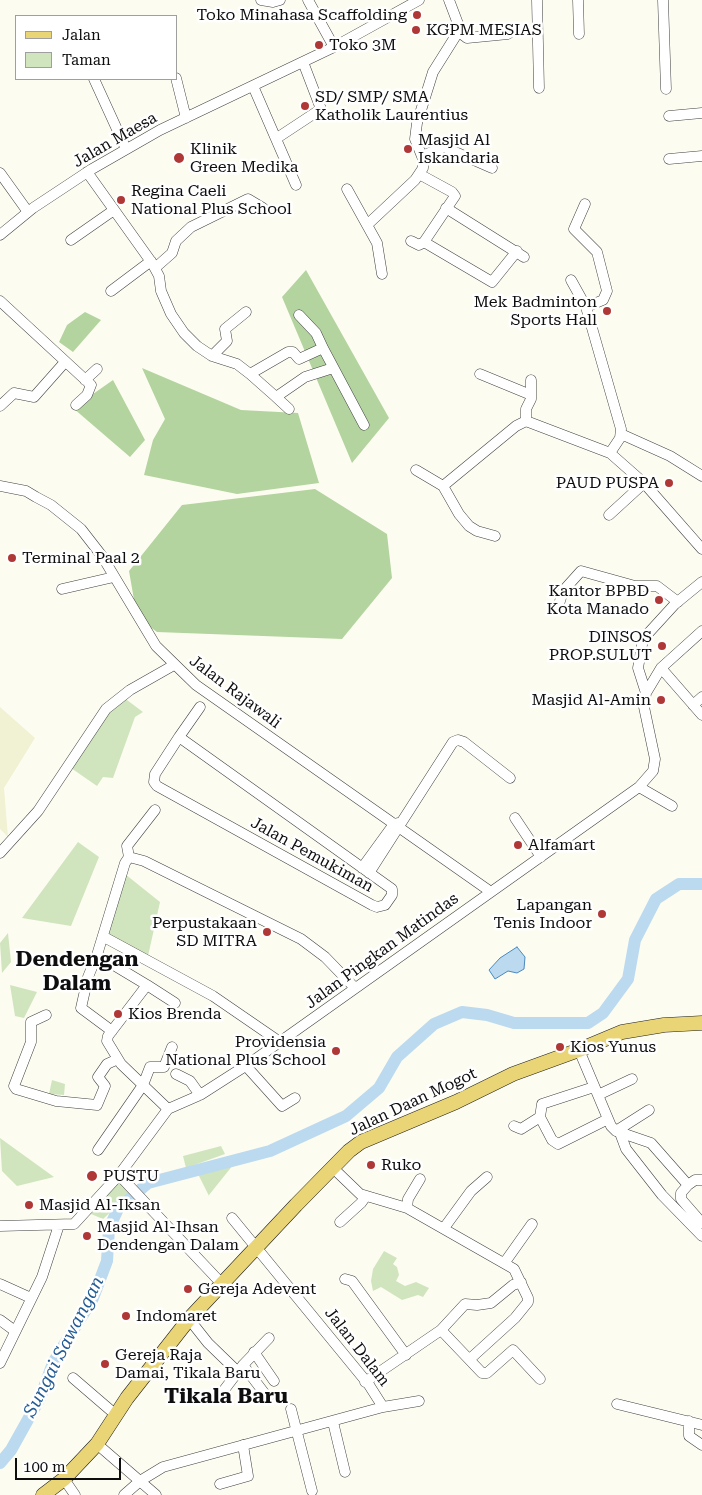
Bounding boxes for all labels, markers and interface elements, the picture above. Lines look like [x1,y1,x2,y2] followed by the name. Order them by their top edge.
[196,5,407,25] place label: Toko Minahasa Scaffolding
[411,9,423,21] marker: Toko Minahasa Scaffolding
[15,15,178,80] legend
[426,20,542,40] place label: KGPM MESIAS
[410,24,422,36] marker: KGPM MESIAS
[62,26,101,44] text: Jalan
[329,35,396,55] place label: Toko 3M
[313,39,325,51] marker: Toko 3M
[62,51,111,69] text: Taman
[315,87,468,125] place label: SD/ SMP/ SMA Katholik Laurentius
[299,100,311,112] marker: SD/ SMP/ SMA Katholik Laurentius
[70,108,160,172] street label: Jalan Maesa
[418,130,499,168] place label: Masjid Al Iskandaria
[190,139,299,177] place label: Klinik Green Medika
[402,143,414,155] marker: Masjid Al Iskandaria
[172,151,186,165] marker: Klinik Green Medika
[131,181,292,219] place label: Regina Caeli National Plus School
[115,194,127,206] marker: Regina Caeli National Plus School
[474,292,597,330] place label: Mek Badminton Sports Hall
[601,305,613,317] marker: Mek Badminton Sports Hall
[556,473,659,493] place label: PAUD PUSPA
[663,477,675,489] marker: PAUD PUSPA
[22,548,140,568] place label: Terminal Paal 2
[6,552,18,564] marker: Terminal Paal 2
[547,581,649,619] place label: Kantor BPBD Kota Manado
[653,594,665,606] marker: Kantor BPBD Kota Manado
[549,627,652,665] place label: DINSOS PROP.SULUT
[656,640,668,652] marker: DINSOS PROP.SULUT
[185,651,285,733] street label: Jalan Rajawali
[531,690,651,710] place label: Masjid Al-Amin
[655,694,667,706] marker: Masjid Al-Amin
[247,813,377,897] street label: Jalan Pemukiman
[528,835,595,855] place label: Alfamart
[512,839,524,851] marker: Alfamart
[302,889,462,1013] street label: Jalan Pingkan Matindas
[494,895,592,933] place label: Lapangan Tenis Indoor
[596,908,608,920] marker: Lapangan Tenis Indoor
[152,913,257,951] place label: Perpustakaan SD MITRA
[261,926,273,938] marker: Perpustakaan SD MITRA
[16,947,138,997] district label: Dendengan Dalam
[128,1004,221,1024] place label: Kios Brenda
[112,1008,124,1020] marker: Kios Brenda
[165,1032,326,1070] place label: Providensia National Plus School
[570,1037,656,1057] place label: Kios Yunus
[554,1041,566,1053] marker: Kios Yunus
[330,1045,342,1057] marker: Providensia National Plus School
[346,1064,480,1140] street label: Jalan Daan Mogot
[381,1155,421,1175] place label: Ruko
[365,1159,377,1171] marker: Ruko
[103,1166,159,1186] place label: PUSTU
[85,1169,99,1183] marker: PUSTU
[39,1195,160,1215] place label: Masjid Al-Iksan
[23,1199,35,1211] marker: Masjid Al-Iksan
[97,1217,239,1255] place label: Masjid Al-Ihsan Dendengan Dalam
[81,1230,93,1242] marker: Masjid Al-Ihsan Dendengan Dalam
[19,1273,109,1421] water label: Sungai Sawangan
[198,1279,316,1299] place label: Gereja Adevent
[182,1283,194,1295] marker: Gereja Adevent
[320,1304,394,1390] street label: Jalan Dalam
[136,1306,217,1326] place label: Indomaret
[120,1310,132,1322] marker: Indomaret
[115,1345,260,1383] place label: Gereja Raja Damai, Tikala Baru
[99,1358,111,1370] marker: Gereja Raja Damai, Tikala Baru
[164,1384,288,1410] district label: Tikala Baru
[18,1448,124,1480] scale bar
[23,1458,66,1476] text: 100 m

